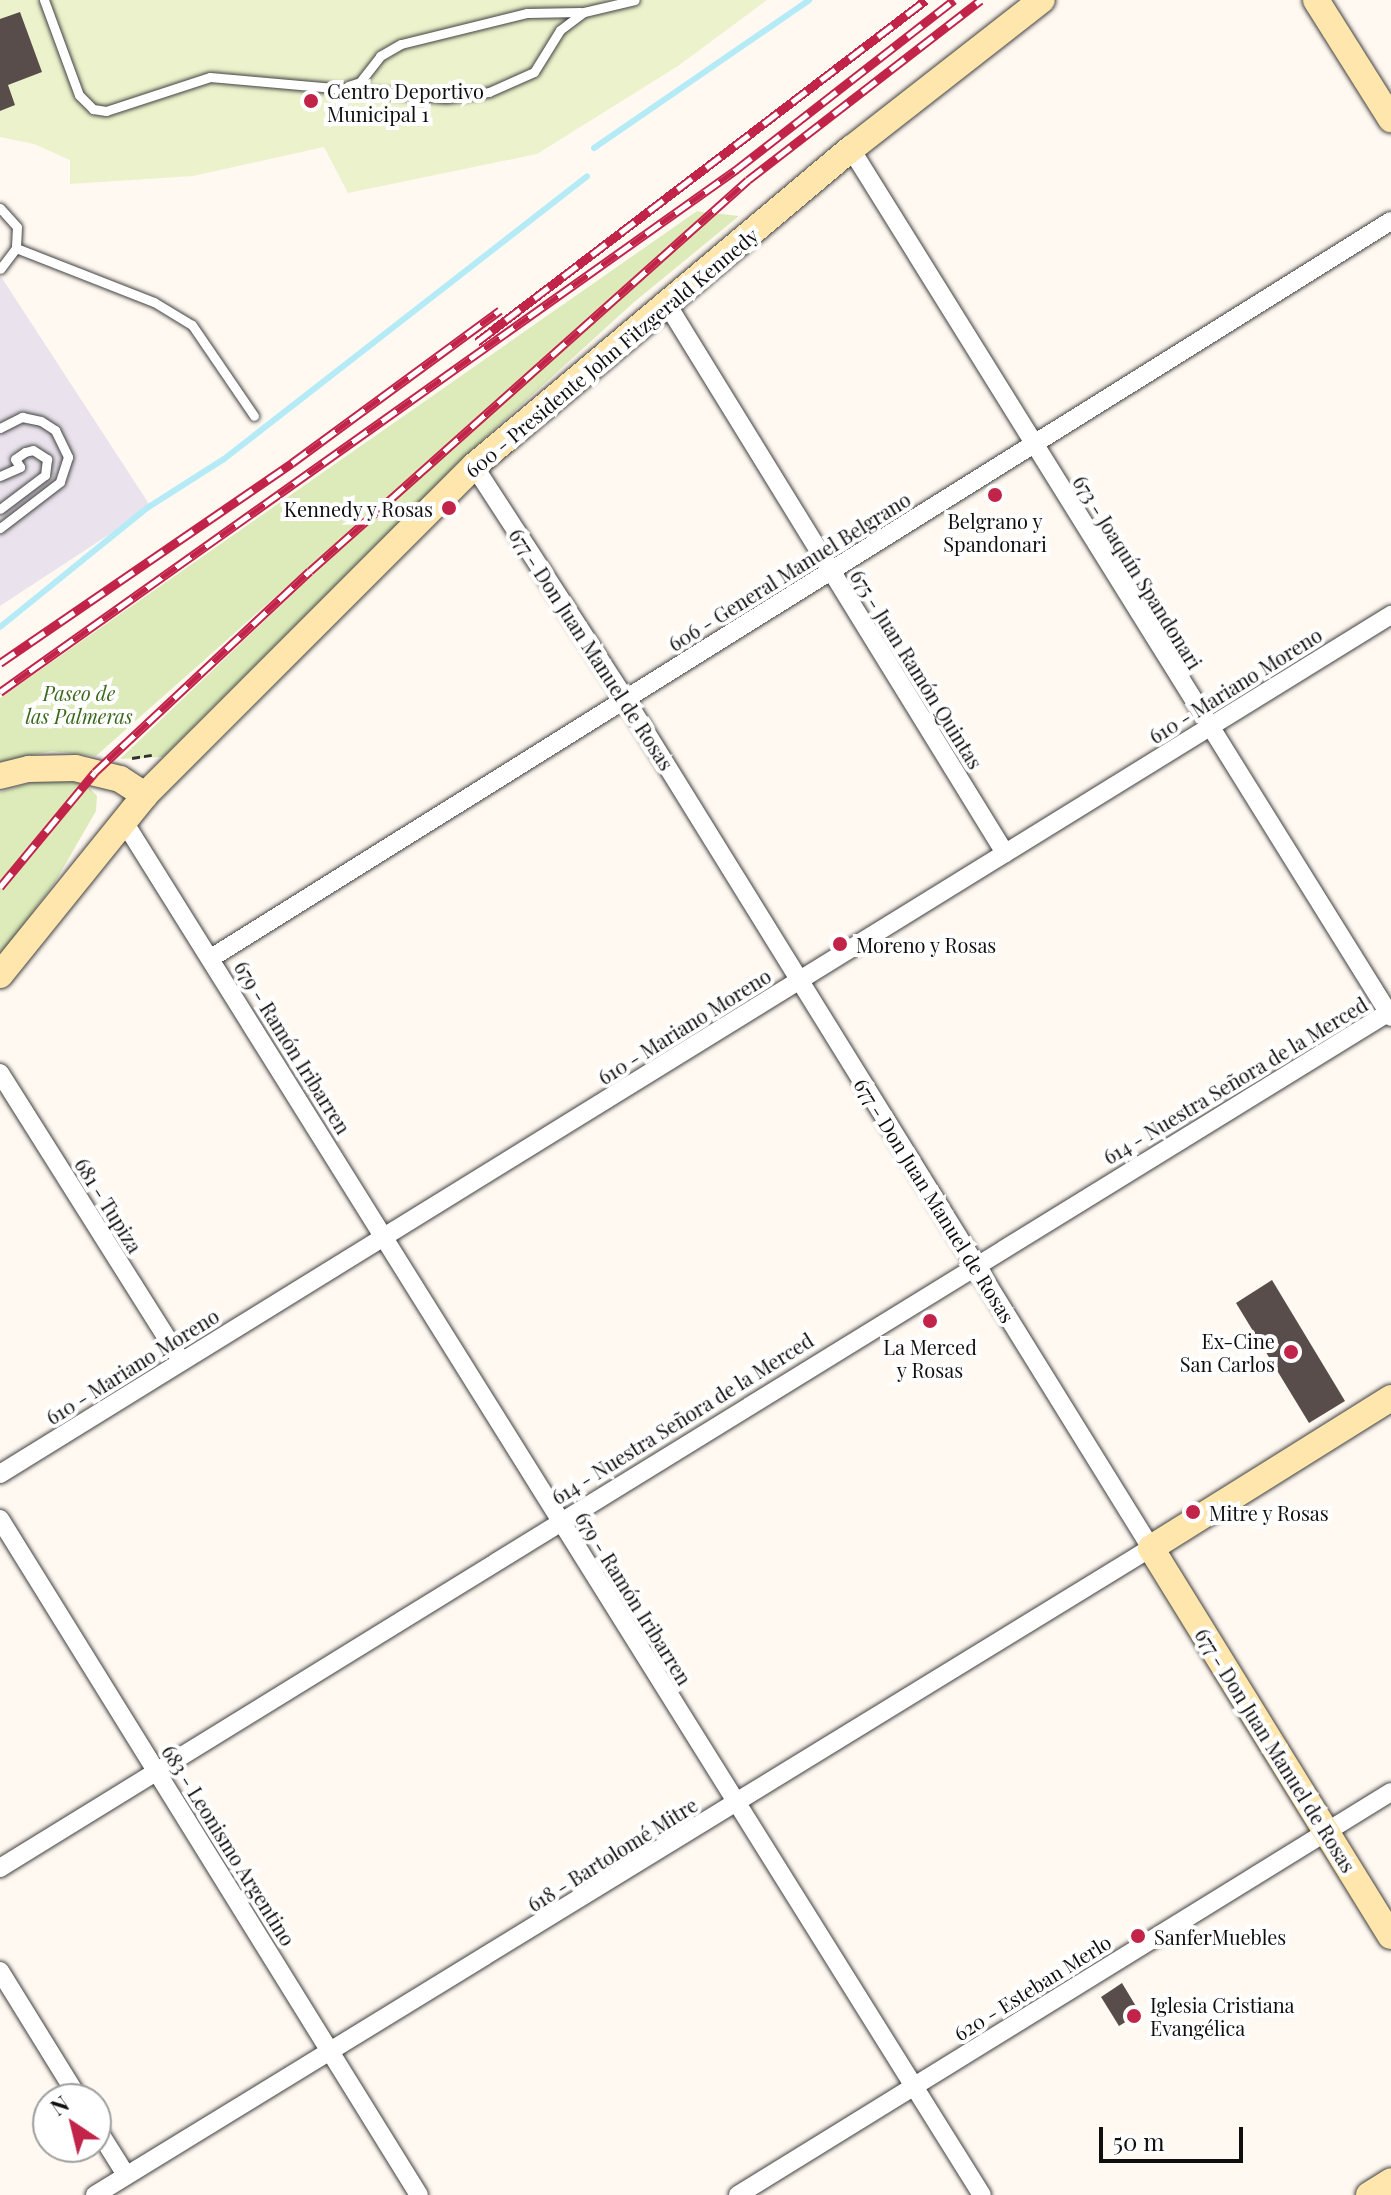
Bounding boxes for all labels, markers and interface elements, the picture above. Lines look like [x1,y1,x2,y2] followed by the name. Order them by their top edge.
[327,78,484,125] place label: Centro Deportivo Municipal 1
[302,92,320,110] marker: Centro Deportivo Municipal 1
[460,222,762,482] street label: 600 - Presidente John Fitzgerald Kennedy
[1069,471,1207,673] street label: 673 - Joaquín Spandonari
[664,486,914,656] street label: 606 - General Manuel Belgrano
[986,486,1004,504] marker: Belgrano y Spandonari
[282,496,433,520] place label: Kennedy y Rosas
[440,499,458,517] marker: Kennedy y Rosas
[943,508,1047,555] place label: Belgrano y Spandonari
[505,523,679,775] street label: 677 - Don Juan Manuel de Rosas
[846,565,988,773] street label: 675 - Juan Ramón Quintas
[1144,622,1326,748] street label: 610 - Mariano Moreno
[25,680,133,727] park label: Paseo de las Palmeras
[856,932,997,956] place label: Moreno y Rosas
[831,935,849,953] marker: Moreno y Rosas
[230,956,356,1138] street label: 679 - Ramón Iribarren
[593,963,775,1089] street label: 610 - Mariano Moreno
[1098,991,1372,1169] street label: 614 - Nuestra Señora de la Merced
[850,1073,1020,1327] street label: 677 - Don Juan Manuel de Rosas
[70,1153,148,1257] street label: 681 - Tupiza
[41,1303,223,1429] street label: 610 - Mariano Moreno
[921,1312,939,1330] marker: La Merced y Rosas
[546,1327,818,1509] street label: 614 - Nuestra Señora de la Merced
[1180,1328,1275,1375] place label: Ex-Cine San Carlos
[883,1334,977,1381] place label: La Merced y Rosas
[1282,1343,1300,1361] marker: Ex-Cine San Carlos
[1209,1500,1330,1524] place label: Mitre y Rosas
[1184,1503,1202,1521] marker: Mitre y Rosas
[571,1507,697,1689] street label: 679 - Ramón Iribarren
[1191,1623,1361,1877] street label: 677 - Don Juan Manuel de Rosas
[157,1740,301,1950] street label: 683 - Leonismo Argentino
[523,1792,701,1916] street label: 618 - Bartolomé Mitre
[1154,1924,1286,1948] place label: SanferMuebles
[1129,1927,1147,1945] marker: SanferMuebles
[949,1929,1115,2045] street label: 620 - Esteban Merlo
[1150,1992,1295,2039] place label: Iglesia Cristiana Evangélica
[1125,2007,1143,2025] marker: Iglesia Cristiana Evangélica
[32,2083,112,2163] north arrow
[44,2088,74,2122] text: N
[1103,2111,1247,2161] scale bar
[1113,2125,1165,2157] text: 50 m

